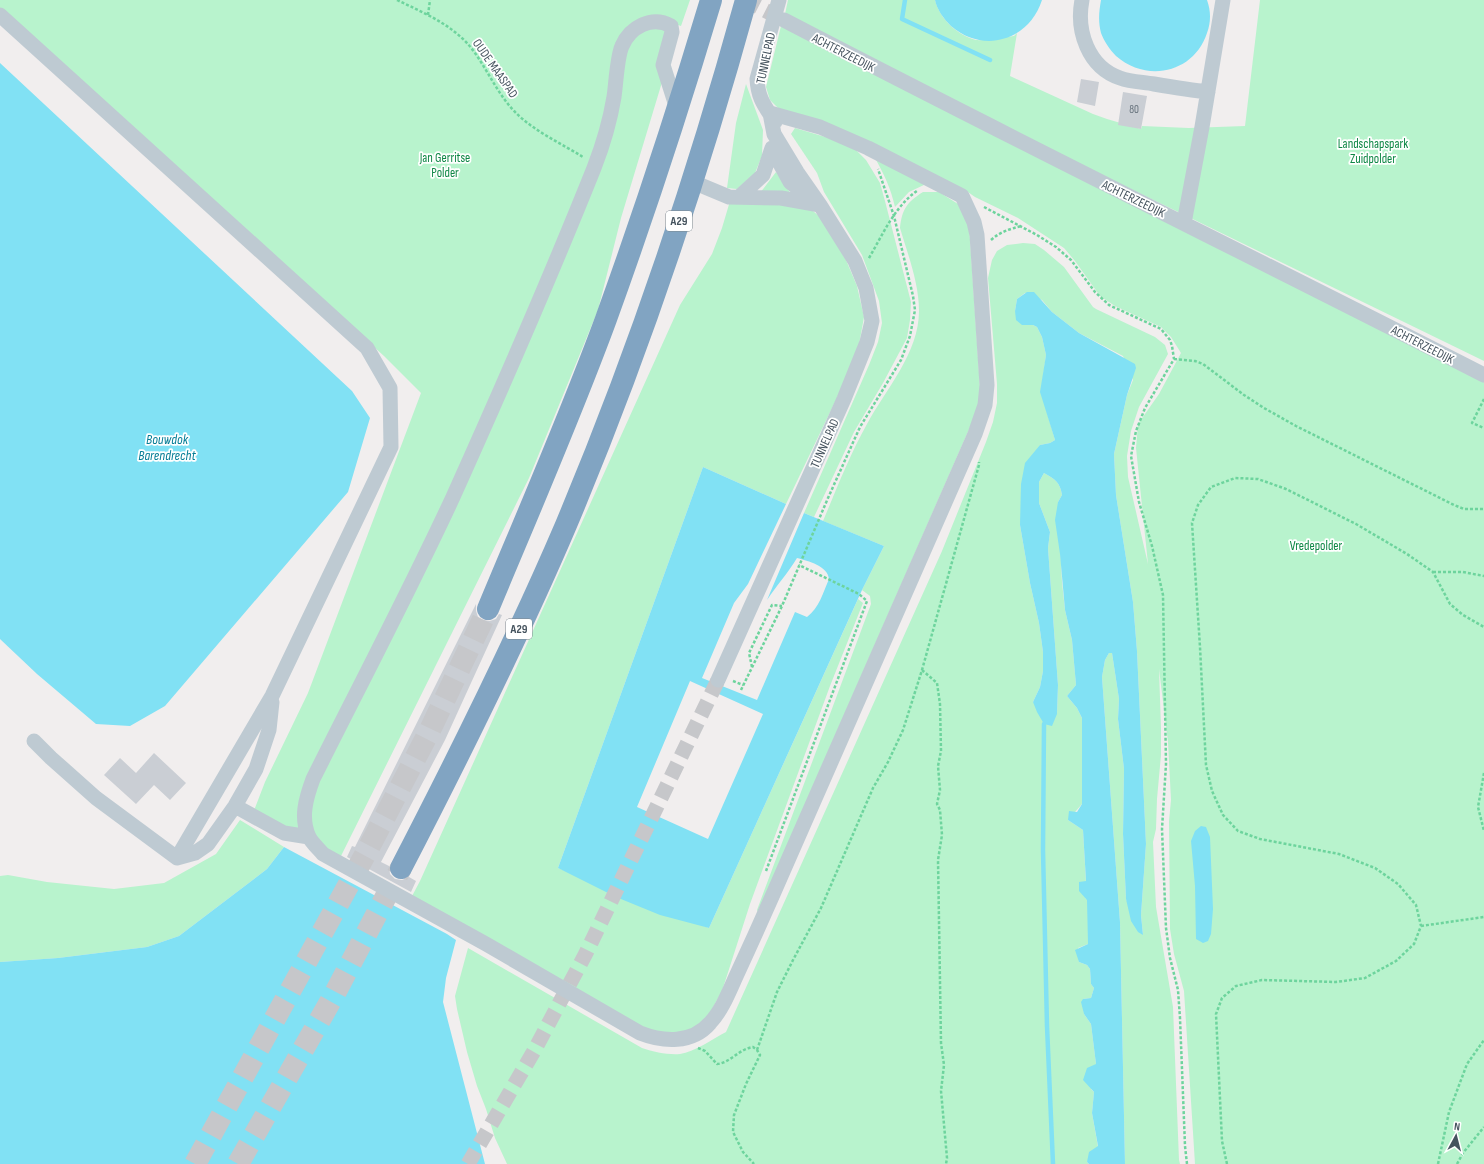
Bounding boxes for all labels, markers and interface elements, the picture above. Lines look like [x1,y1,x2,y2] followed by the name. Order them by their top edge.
[808,30,878,76] street label: ACHTERZEEDIJK
[753,31,779,85] street label: TUNNELPAD
[469,36,521,101] street label: OUDE MAASPAD
[1129,103,1139,116] house number: 80
[1338,136,1408,167] park label: Landschapspark Zuidpolder
[419,150,470,181] park label: Jan Gerritse Polder
[1098,176,1168,221] street label: ACHTERZEEDIJK
[666,211,692,231] road number: A29
[1387,322,1457,368] street label: ACHTERZEEDIJK
[807,416,843,471] street label: TUNNELPAD
[138,431,196,464] water label: Bouwdok Barendrecht
[1290,538,1343,554] park label: Vredepolder
[506,619,532,639] road number: A29
[1436,1116,1476,1156] north arrow
[1453,1120,1461,1133] text: N

